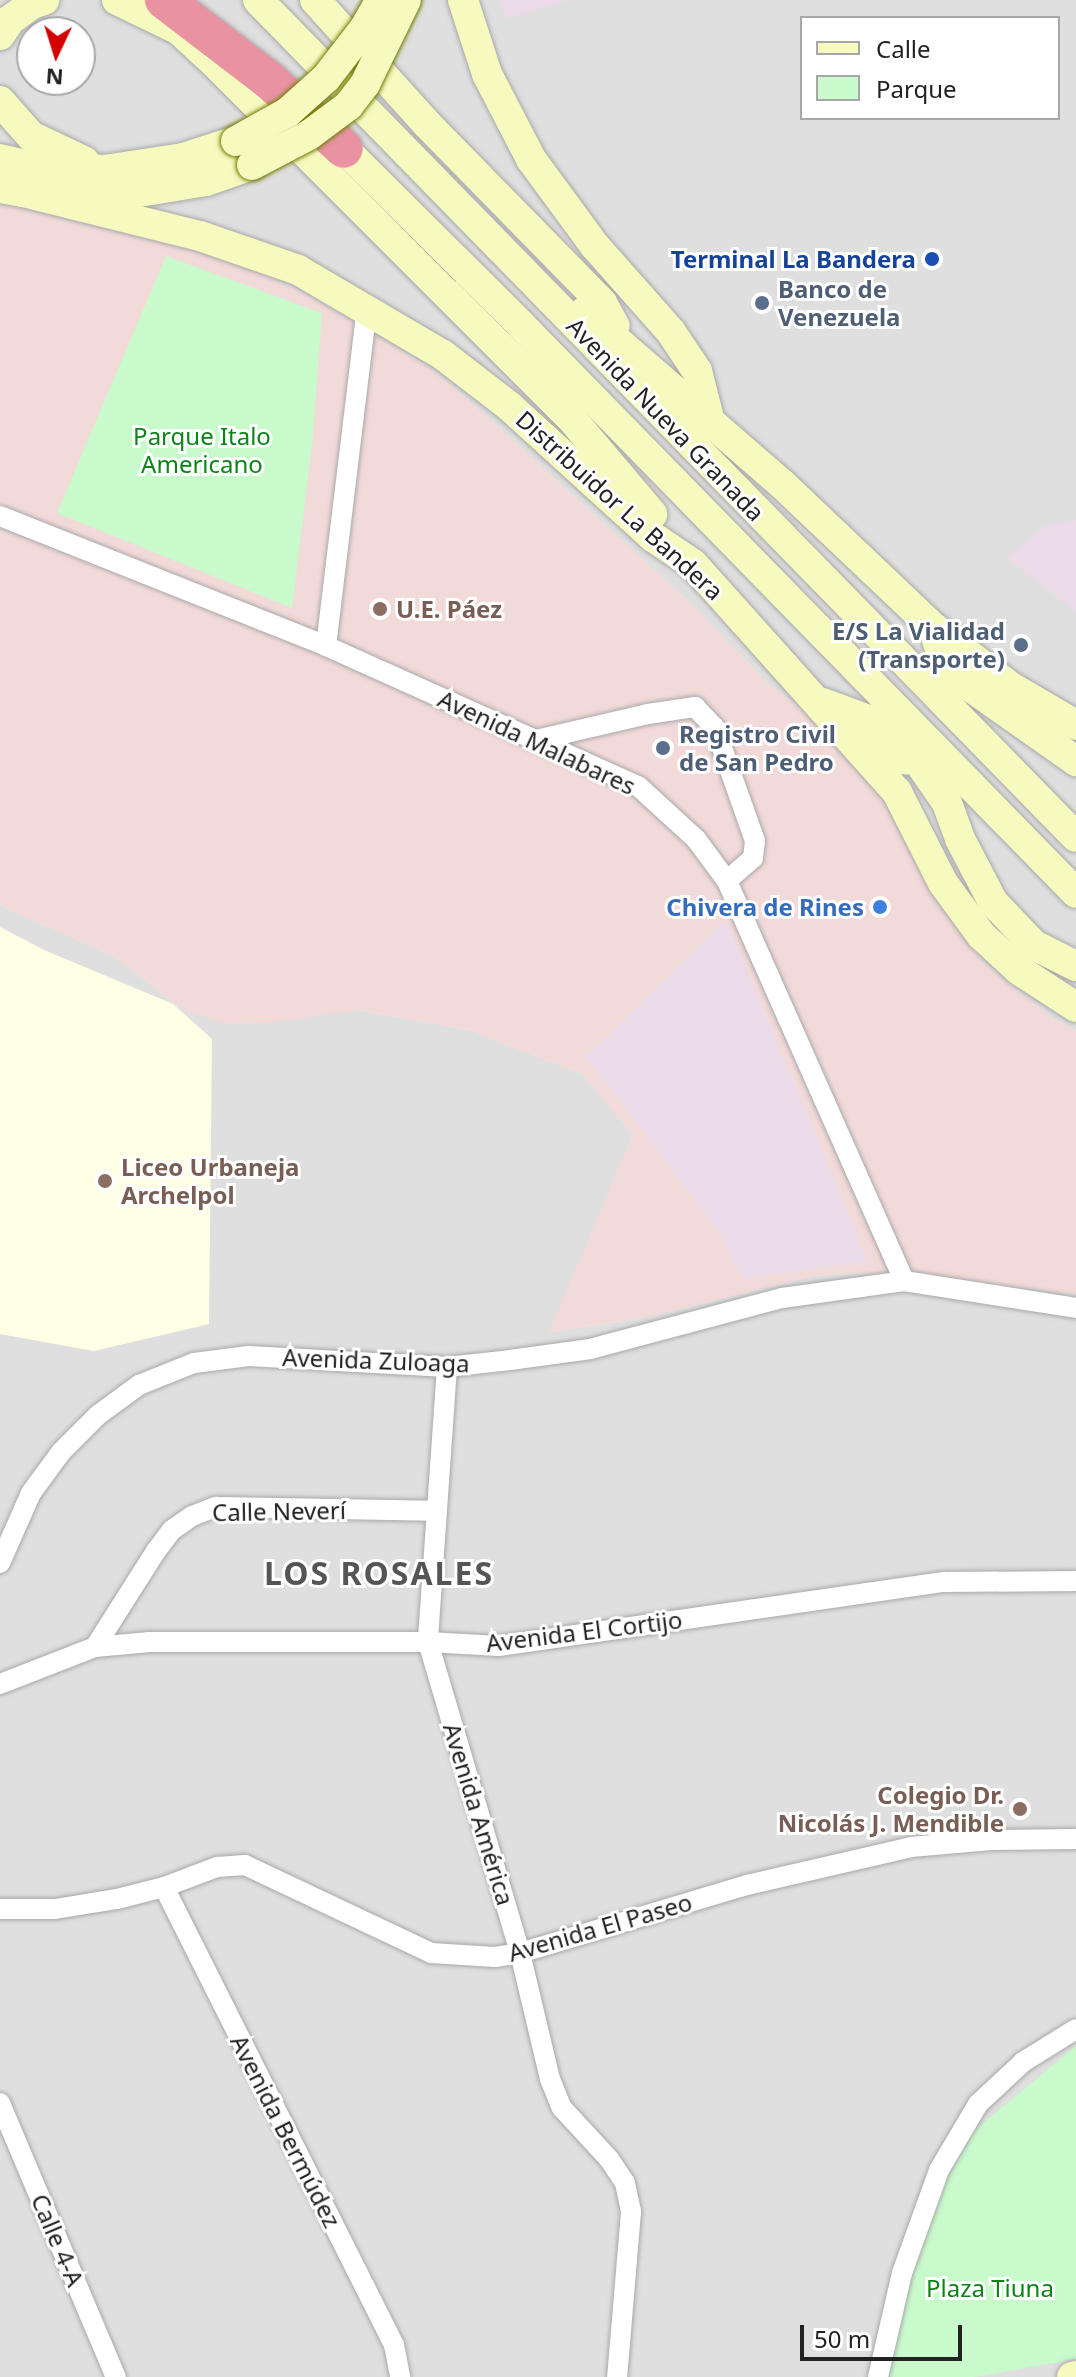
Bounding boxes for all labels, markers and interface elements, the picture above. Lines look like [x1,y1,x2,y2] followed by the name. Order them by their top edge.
[16,16,96,96] north arrow
[800,16,1060,120] legend
[876,32,931,65] text: Calle
[45,62,64,94] text: N
[876,72,957,105] text: Parque
[671,245,916,273] place label: Terminal La Bandera
[923,250,941,268] marker: Terminal La Bandera
[778,275,900,331] place label: Banco de Venezuela
[753,294,771,312] marker: Banco de Venezuela
[561,311,771,527] street label: Avenida Nueva Granada
[511,404,729,606] street label: Distribuidor La Bandera
[133,422,271,478] park label: Parque Italo Americano
[396,595,502,623] place label: U.E. Páez
[371,600,389,618] marker: U.E. Páez
[832,617,1005,673] place label: E/S La Vialidad (Transporte)
[1012,636,1030,654] marker: E/S La Vialidad (Transporte)
[434,684,640,800] street label: Avenida Malabares
[679,720,836,776] place label: Registro Civil de San Pedro
[654,739,672,757] marker: Registro Civil de San Pedro
[666,893,864,921] place label: Chivera de Rines
[871,898,889,916] marker: Chivera de Rines
[121,1153,299,1209] place label: Liceo Urbaneja Archelpol
[96,1172,114,1190] marker: Liceo Urbaneja Archelpol
[282,1342,470,1378] street label: Avenida Zuloaga
[212,1495,346,1527] street label: Calle Neverí
[264,1554,494,1592] district label: LOS ROSALES
[484,1605,684,1657] street label: Avenida El Cortijo
[438,1719,520,1909] street label: Avenida América
[778,1781,1004,1837] place label: Colegio Dr. Nicolás J. Mendible
[1011,1800,1029,1818] marker: Colegio Dr. Nicolás J. Mendible
[505,1887,695,1967] street label: Avenida El Paseo
[225,2030,347,2232] street label: Avenida Bermúdez
[26,2189,90,2291] street label: Calle 4-A
[926,2274,1054,2302] park label: Plaza Tiuna
[804,2309,966,2359] scale bar
[814,2322,870,2355] text: 50 m

